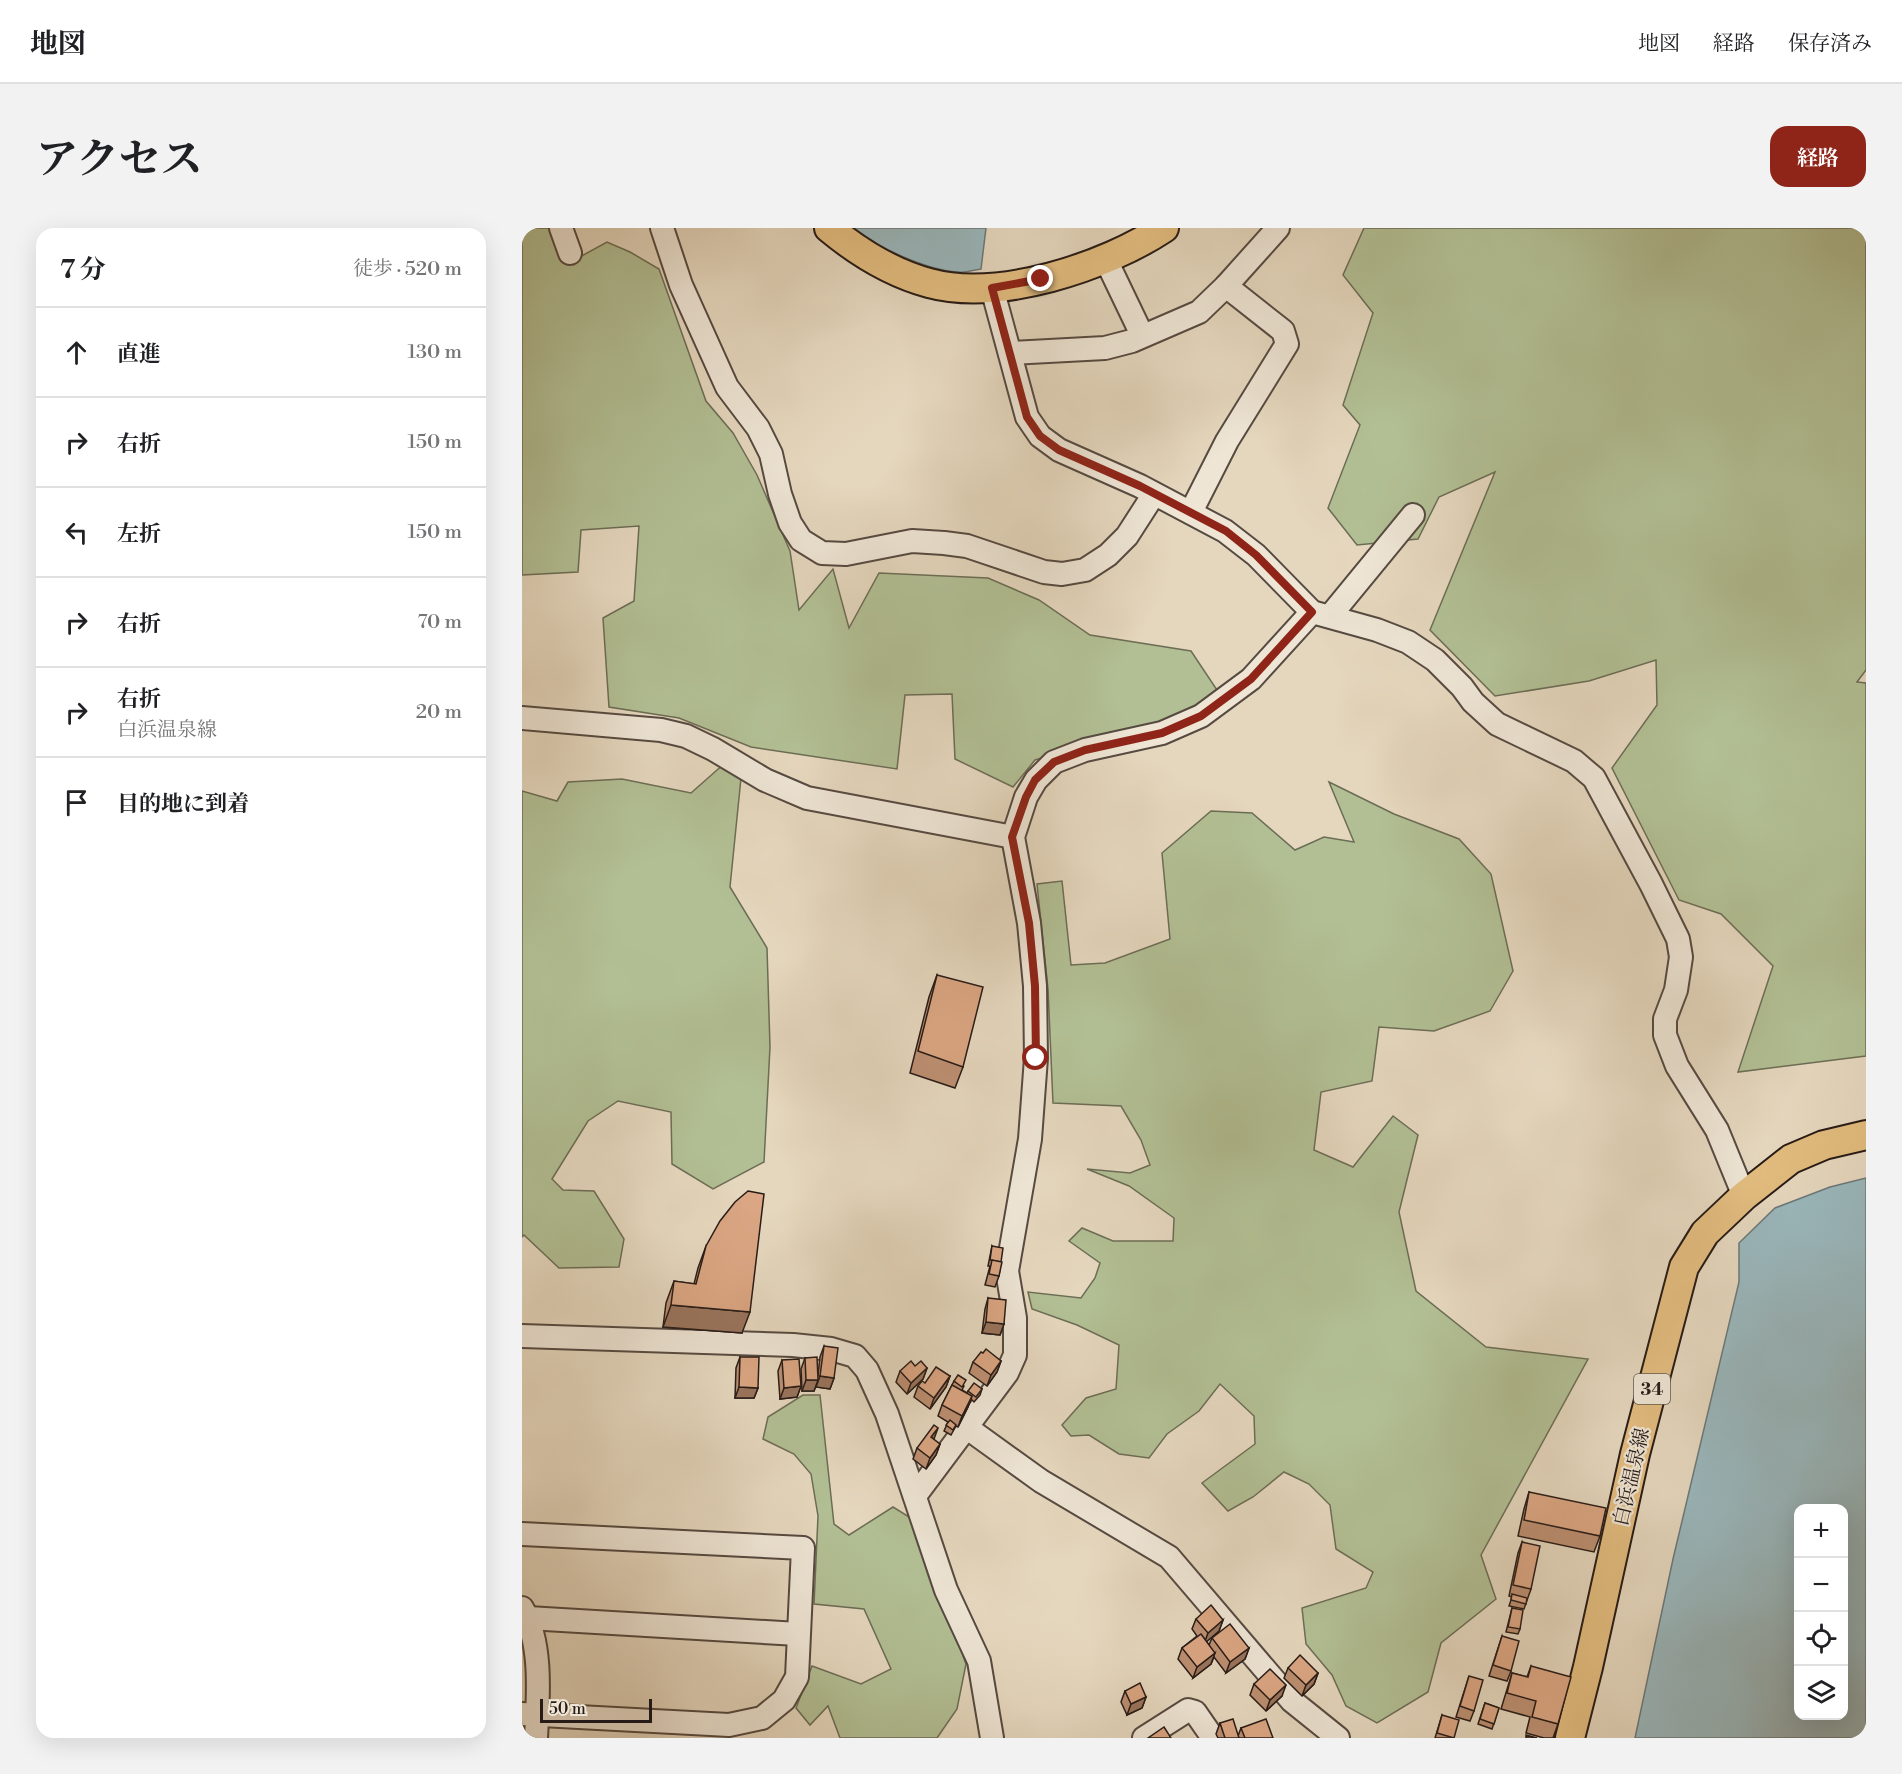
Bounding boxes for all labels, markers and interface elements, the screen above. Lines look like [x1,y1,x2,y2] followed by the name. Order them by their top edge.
[30,27,86,62] text: 地図
[1638,31,1680,57] text: 地図
[1713,31,1755,57] text: 経路
[1788,31,1872,57] text: 保存済み
[1770,126,1866,187] button: 経路
[36,134,203,187] text: アクセス
[60,254,106,286] text: 7 分
[353,257,462,282] text: 徒歩 · 520 m
[1027,265,1053,291] route end
[60,336,93,369] icon: ahead
[407,340,462,365] text: 130 m
[117,341,161,368] text: 直進
[60,426,93,459] icon: right
[407,430,462,455] text: 150 m
[117,431,161,458] text: 右折
[60,516,93,549] icon: left
[407,520,462,545] text: 150 m
[117,521,161,548] text: 左折
[60,606,93,639] icon: right
[418,610,462,635] text: 70 m
[117,611,161,638] text: 右折
[117,686,161,713] text: 右折
[60,696,93,729] icon: right
[416,700,462,725] text: 20 m
[117,718,217,743] text: 白浜温泉線
[60,786,93,819] icon: arrive
[117,791,249,818] text: 目的地に到着
[1022,1044,1048,1070] route start
[1634,1374,1670,1404] road number: 34
[1609,1426,1656,1529] street label: 白浜温泉線
[1794,1504,1848,1720] map controls
[1794,1504,1848,1558] button: +
[1794,1558,1848,1612] button: −
[1794,1612,1848,1666] button: locate
[1794,1666,1848,1720] button: layers
[540,1696,652,1724] scale bar
[549,1699,586,1719] text: 50 m

